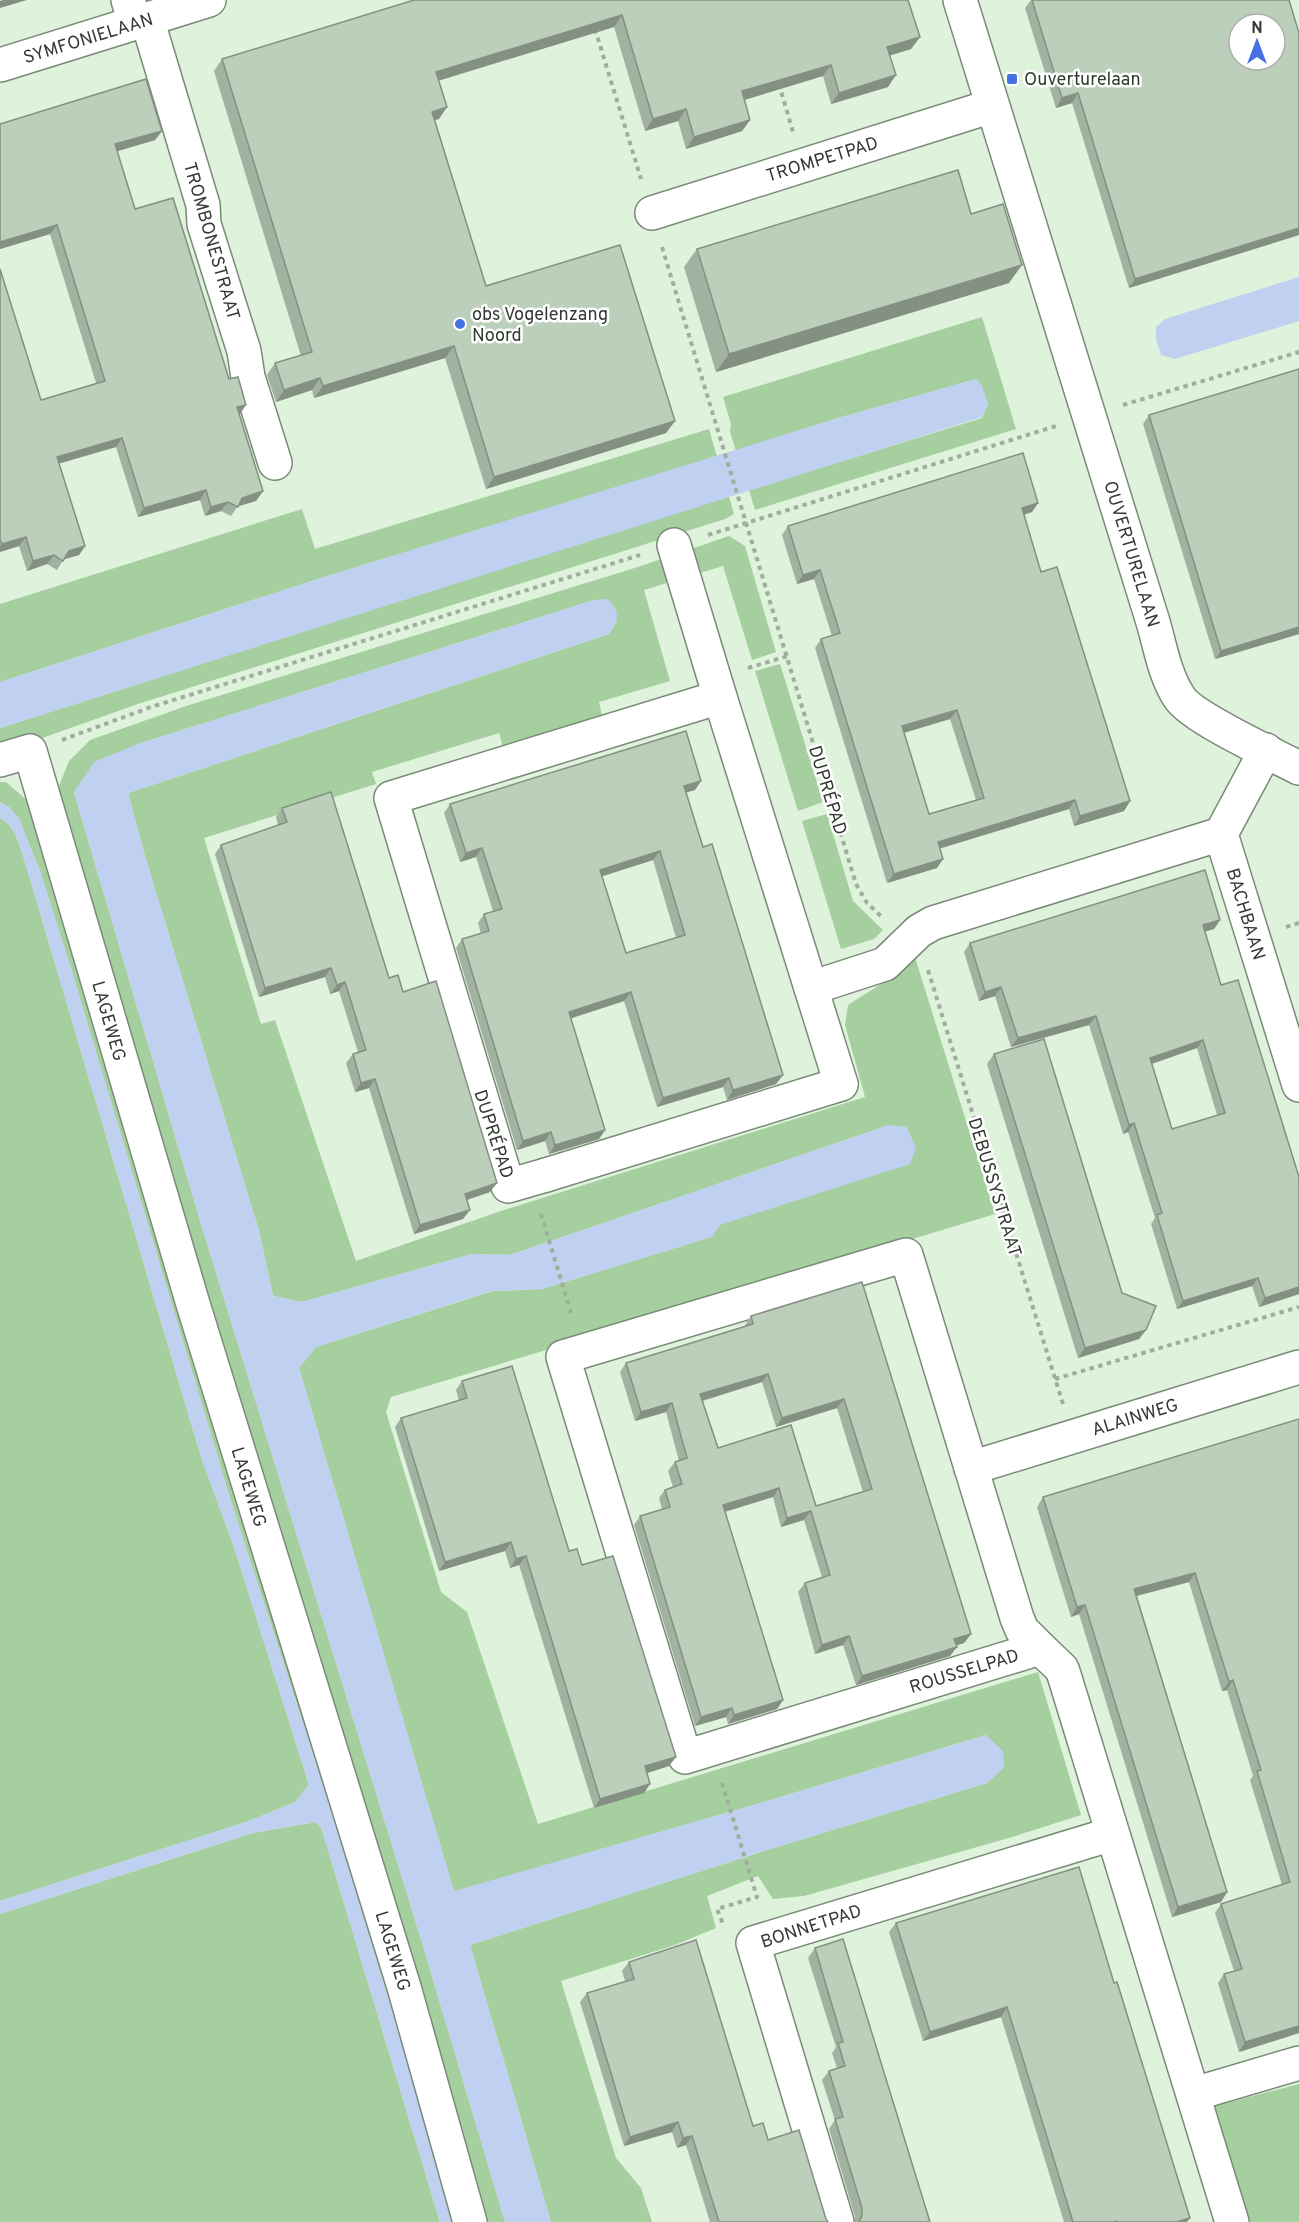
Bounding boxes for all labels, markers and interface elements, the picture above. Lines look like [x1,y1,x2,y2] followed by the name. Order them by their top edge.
[21,9,156,70] street label: SYMFONIELAAN
[1227,12,1287,72] north arrow
[1251,19,1263,39] text: N
[1024,69,1141,92] place label: Ouverturelaan
[1005,72,1019,86] marker: Ouverturelaan
[764,132,881,188] street label: TROMPETPAD
[177,160,244,323] street label: TROMBONESTRAAT
[472,304,608,348] place label: obs Vogelenzang Noord
[453,317,467,331] marker: obs Vogelenzang Noord
[1097,478,1164,631] street label: OUVERTURELAAN
[802,742,853,838] street label: DUPRÉPAD
[1220,866,1269,963] street label: BACHBAAN
[85,979,130,1064] street label: LAGEWEG
[467,1086,520,1182] street label: DUPRÉPAD
[961,1115,1026,1260] street label: DEBUSSYSTRAAT
[1089,1394,1181,1442] street label: ALAINWEG
[225,1445,271,1530] street label: LAGEWEG
[907,1645,1022,1700] street label: ROUSSELPAD
[758,1900,865,1955] street label: BONNETPAD
[369,1909,415,1994] street label: LAGEWEG

